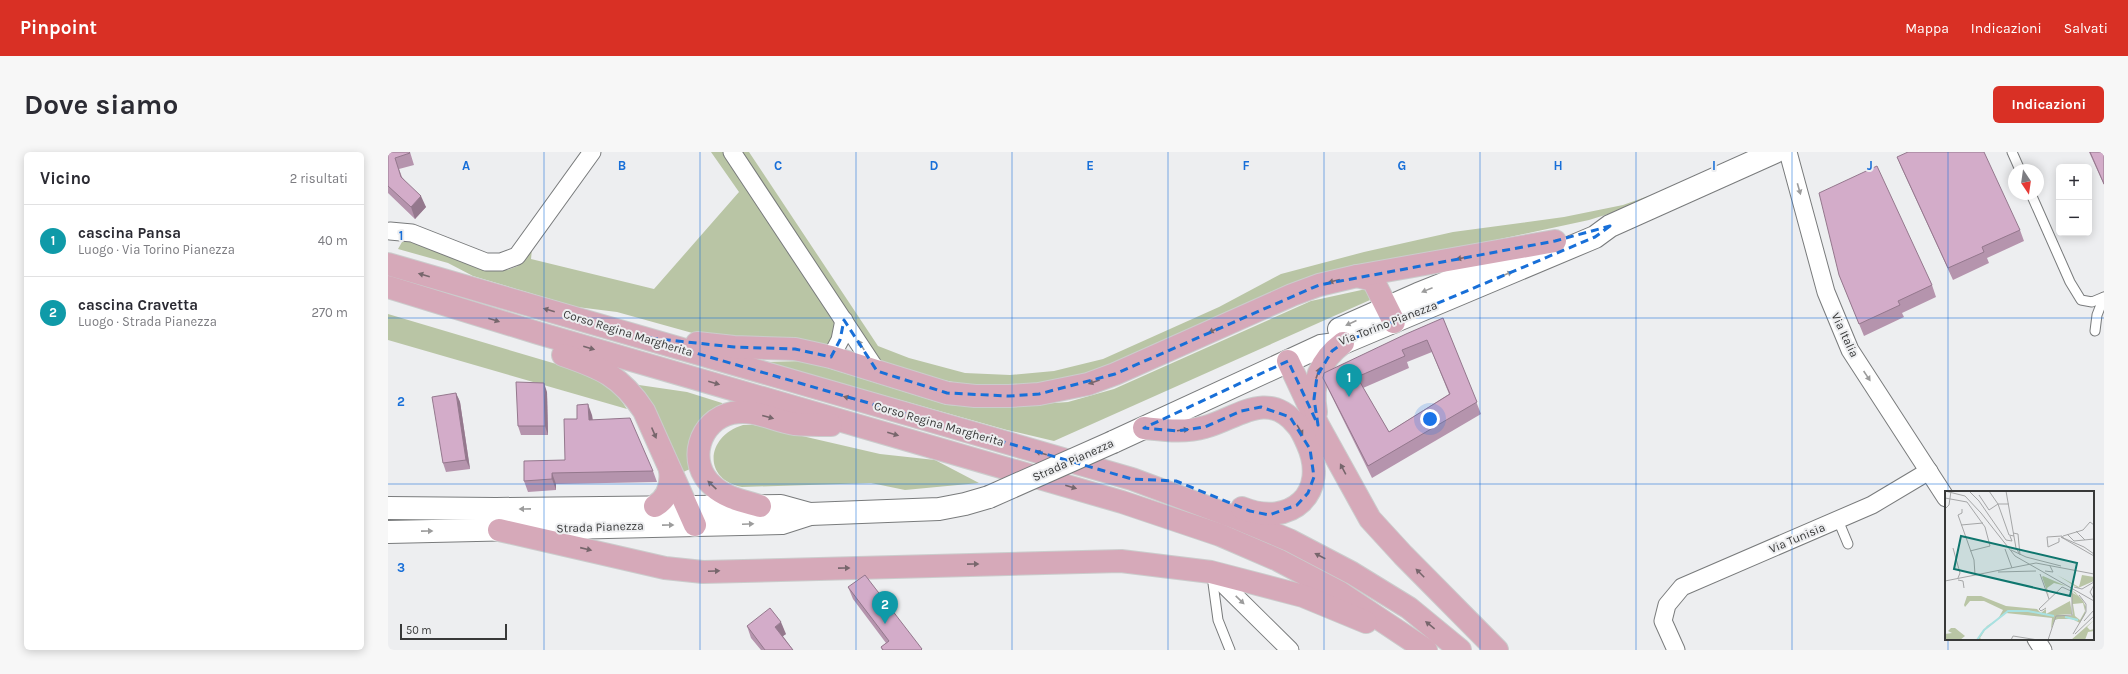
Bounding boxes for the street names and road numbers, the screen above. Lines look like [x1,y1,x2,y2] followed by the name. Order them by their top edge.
[1337,298,1439,348] street label: Via Torino Pianezza
[562,307,694,359] street label: Corso Regina Margherita
[1829,310,1861,360] street label: Via Italia
[872,399,1006,449] street label: Corso Regina Margherita
[1030,436,1116,484] street label: Strada Pianezza
[556,518,644,536] street label: Strada Pianezza
[1767,520,1827,556] street label: Via Tunisia

